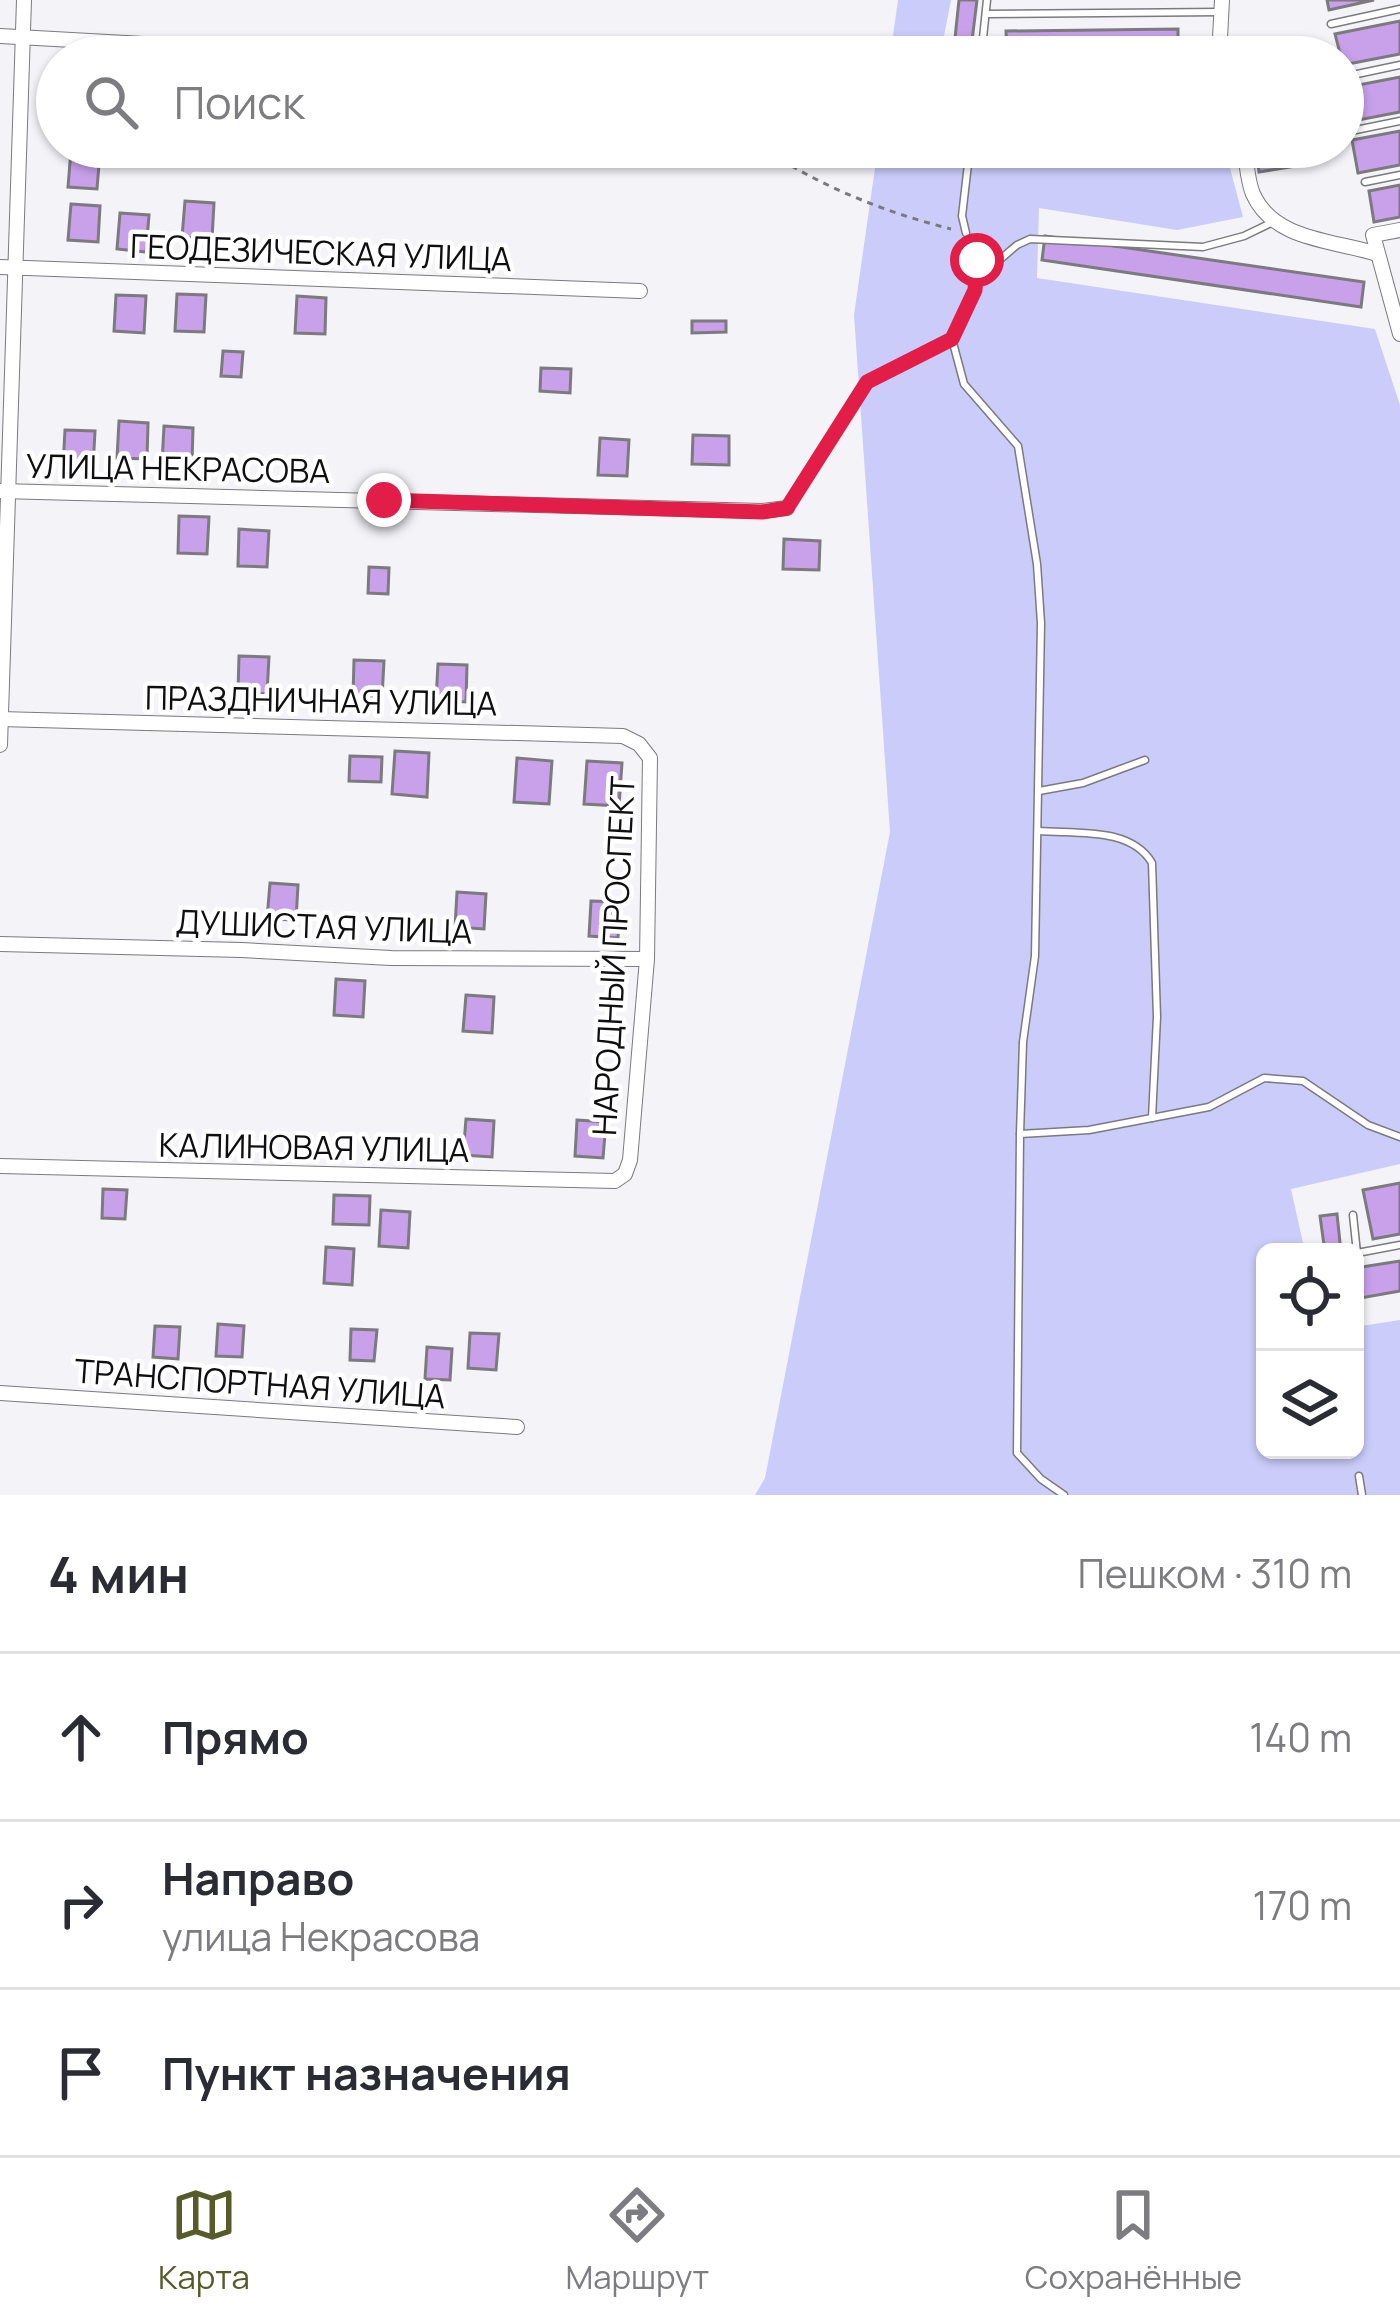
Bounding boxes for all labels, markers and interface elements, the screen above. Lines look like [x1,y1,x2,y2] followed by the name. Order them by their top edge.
[36,36,1364,168] search box
[78,69,144,135] icon: search
[174,71,305,133] text: Поиск
[129,223,513,281] street label: ГЕОДЕЗИЧЕСКАЯ УЛИЦА
[950,233,1004,287] route start
[26,443,331,493] street label: УЛИЦА НЕКРАСОВА
[357,473,411,527] route end
[145,674,498,726] street label: ПРАЗДНИЧНАЯ УЛИЦА
[581,775,645,1137] street label: НАРОДНЫЙ ПРОСПЕКТ
[175,898,473,954] street label: ДУШИСТАЯ УЛИЦА
[158,1122,470,1172] street label: КАЛИНОВАЯ УЛИЦА
[1256,1243,1364,1459] map controls
[1256,1243,1364,1351] button: locate
[73,1348,447,1418] street label: ТРАНСПОРТНАЯ УЛИЦА
[1256,1351,1364,1459] button: layers
[48,1539,189,1608] text: 4 мин
[1078,1546,1352,1600] text: Пешком · 310 m
[48,1704,114,1770] icon: ahead
[162,1706,309,1768] text: Прямо
[1249,1710,1352,1764] text: 140 m
[162,1847,354,1909] text: Направо
[48,1872,114,1938] icon: right
[1253,1878,1352,1932] text: 170 m
[162,1909,480,1963] text: улица Некрасова
[48,2040,114,2106] icon: arrive
[162,2042,571,2104] text: Пункт назначения
[158,2182,250,2299] tab: Карта
[565,2182,709,2299] tab: Маршрут
[1025,2182,1242,2299] tab: Сохранённые

